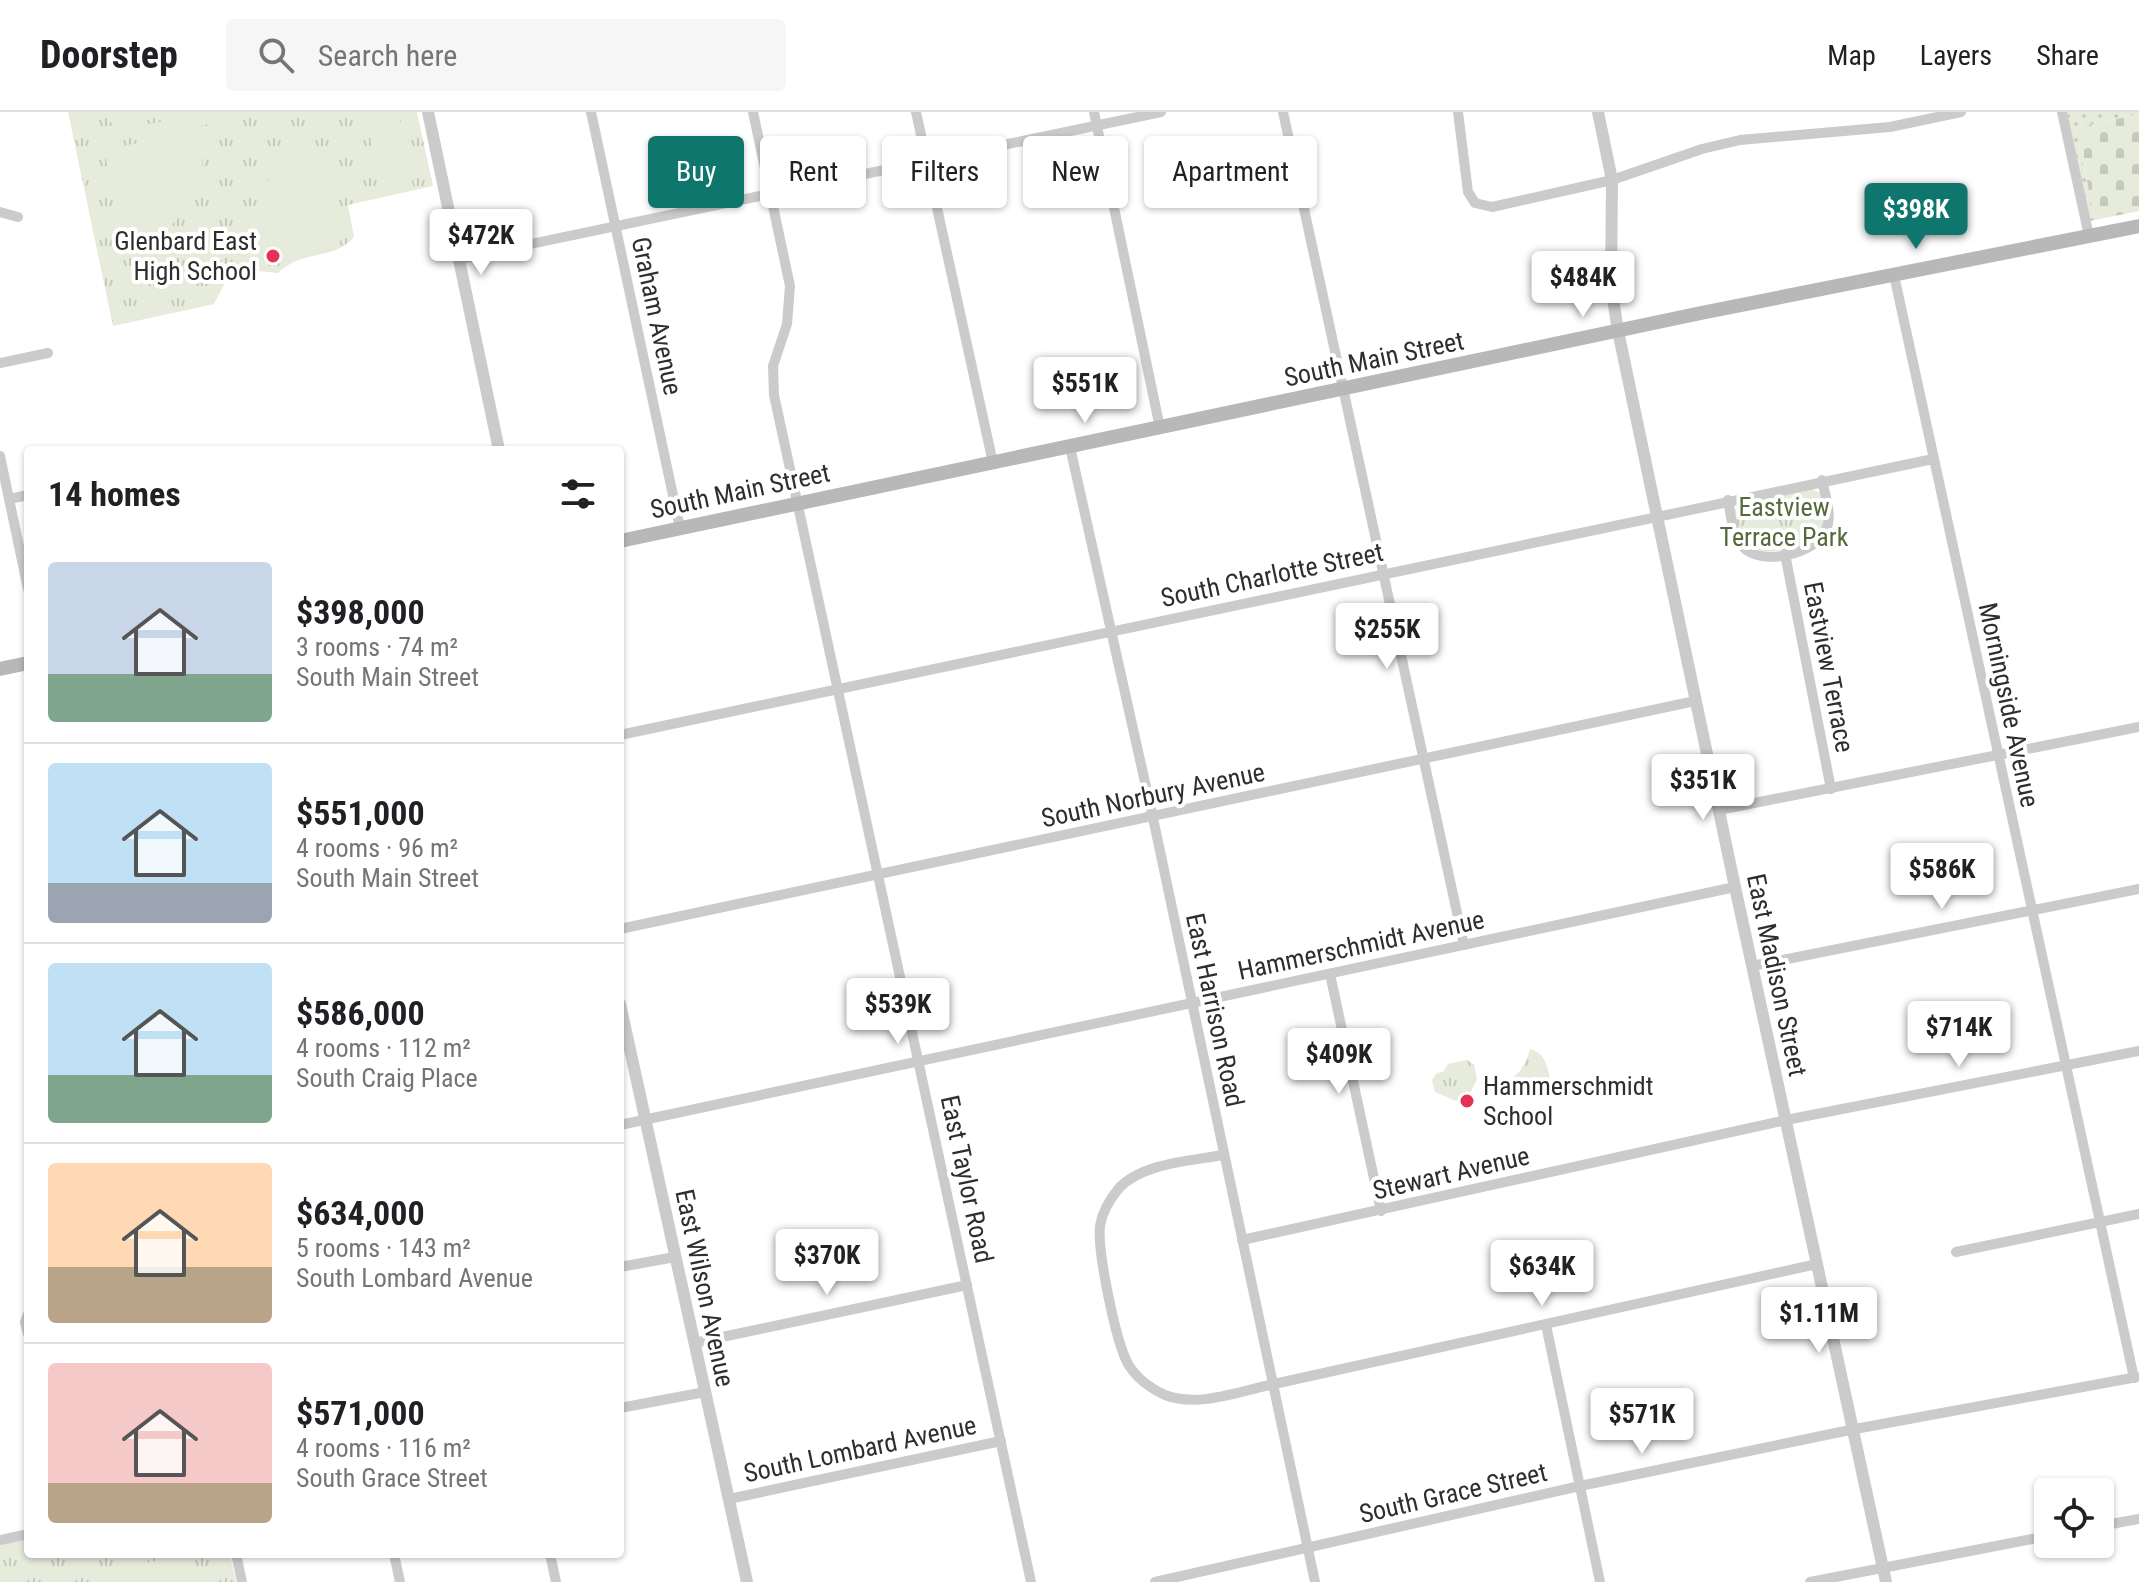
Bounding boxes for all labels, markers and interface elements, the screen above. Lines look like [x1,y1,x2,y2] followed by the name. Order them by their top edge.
[226,19,786,91] search box
[40,33,178,77] text: Doorstep
[254,33,298,77] icon: search
[318,38,457,73] text: Search here
[1827,39,1876,72] text: Map
[1920,39,1992,72] text: Layers
[2036,39,2099,72] text: Share
[648,136,744,208] chip: Buy
[760,136,866,208] chip: Rent
[882,136,1007,208] chip: Filters
[1023,136,1128,208] chip: New
[1144,136,1317,208] chip: Apartment
[1860,183,1972,251] pin: $398K
[1883,194,1949,224] text: $398K
[425,209,537,277] pin: $472K
[448,220,514,250] text: $472K
[114,226,257,286] place label: Glenbard East High School
[626,234,688,398] street label: Graham Avenue
[264,247,282,265] marker: Glenbard East High School
[1527,251,1639,319] pin: $484K
[1550,262,1616,292] text: $484K
[1281,325,1467,393] street label: South Main Street
[1029,357,1141,425] pin: $551K
[1052,368,1118,398] text: $551K
[647,457,833,525] street label: South Main Street
[556,472,600,516] icon: filters
[48,474,181,514] text: 14 homes
[1720,492,1849,552] park label: Eastview Terrace Park
[1158,537,1386,613] street label: South Charlotte Street
[1798,579,1860,755] street label: Eastview Terrace
[296,592,425,632] text: $398,000
[112,594,208,690] icon: home
[1973,600,2045,810] street label: Morningside Avenue
[1331,603,1443,671] pin: $255K
[1354,614,1420,644] text: $255K
[296,632,458,662] text: 3 rooms · 74 m²
[296,662,479,692] text: South Main Street
[1647,754,1759,822] pin: $351K
[1039,757,1267,833] street label: South Norbury Avenue
[1670,765,1736,795] text: $351K
[296,793,425,833] text: $551,000
[112,795,208,891] icon: home
[296,833,458,863] text: 4 rooms · 96 m²
[1886,843,1998,911] pin: $586K
[1909,854,1975,884] text: $586K
[296,863,479,893] text: South Main Street
[1741,871,1813,1079] street label: East Madison Street
[1235,904,1487,986] street label: Hammerschmidt Avenue
[1180,911,1250,1109] street label: East Harrison Road
[842,978,954,1046] pin: $539K
[865,989,931,1019] text: $539K
[296,993,425,1033] text: $586,000
[112,995,208,1091] icon: home
[1903,1001,2015,1069] pin: $714K
[1926,1012,1992,1042] text: $714K
[1283,1028,1395,1096] pin: $409K
[296,1033,471,1063] text: 4 rooms · 112 m²
[1306,1039,1372,1069] text: $409K
[296,1063,478,1093] text: South Craig Place
[1483,1071,1653,1131] place label: Hammerschmidt School
[935,1092,999,1266] street label: East Taylor Road
[1458,1092,1476,1110] marker: Hammerschmidt School
[1370,1140,1532,1206] street label: Stewart Avenue
[669,1187,741,1389] street label: East Wilson Avenue
[296,1193,425,1233] text: $634,000
[112,1195,208,1291] icon: home
[771,1229,883,1297] pin: $370K
[296,1233,471,1263] text: 5 rooms · 143 m²
[794,1240,860,1270] text: $370K
[1486,1240,1598,1308] pin: $634K
[1509,1251,1575,1281] text: $634K
[296,1263,533,1293] text: South Lombard Avenue
[1754,1287,1884,1355] pin: $1.11M
[1779,1298,1859,1328] text: $1.11M
[1586,1388,1698,1456] pin: $571K
[296,1393,425,1433] text: $571,000
[112,1395,208,1491] icon: home
[1609,1399,1675,1429] text: $571K
[741,1410,979,1488] street label: South Lombard Avenue
[296,1433,471,1463] text: 4 rooms · 116 m²
[1356,1457,1550,1529] street label: South Grace Street
[296,1463,488,1493] text: South Grace Street
[2034,1478,2114,1558] map controls
[2034,1478,2114,1558] button: locate

